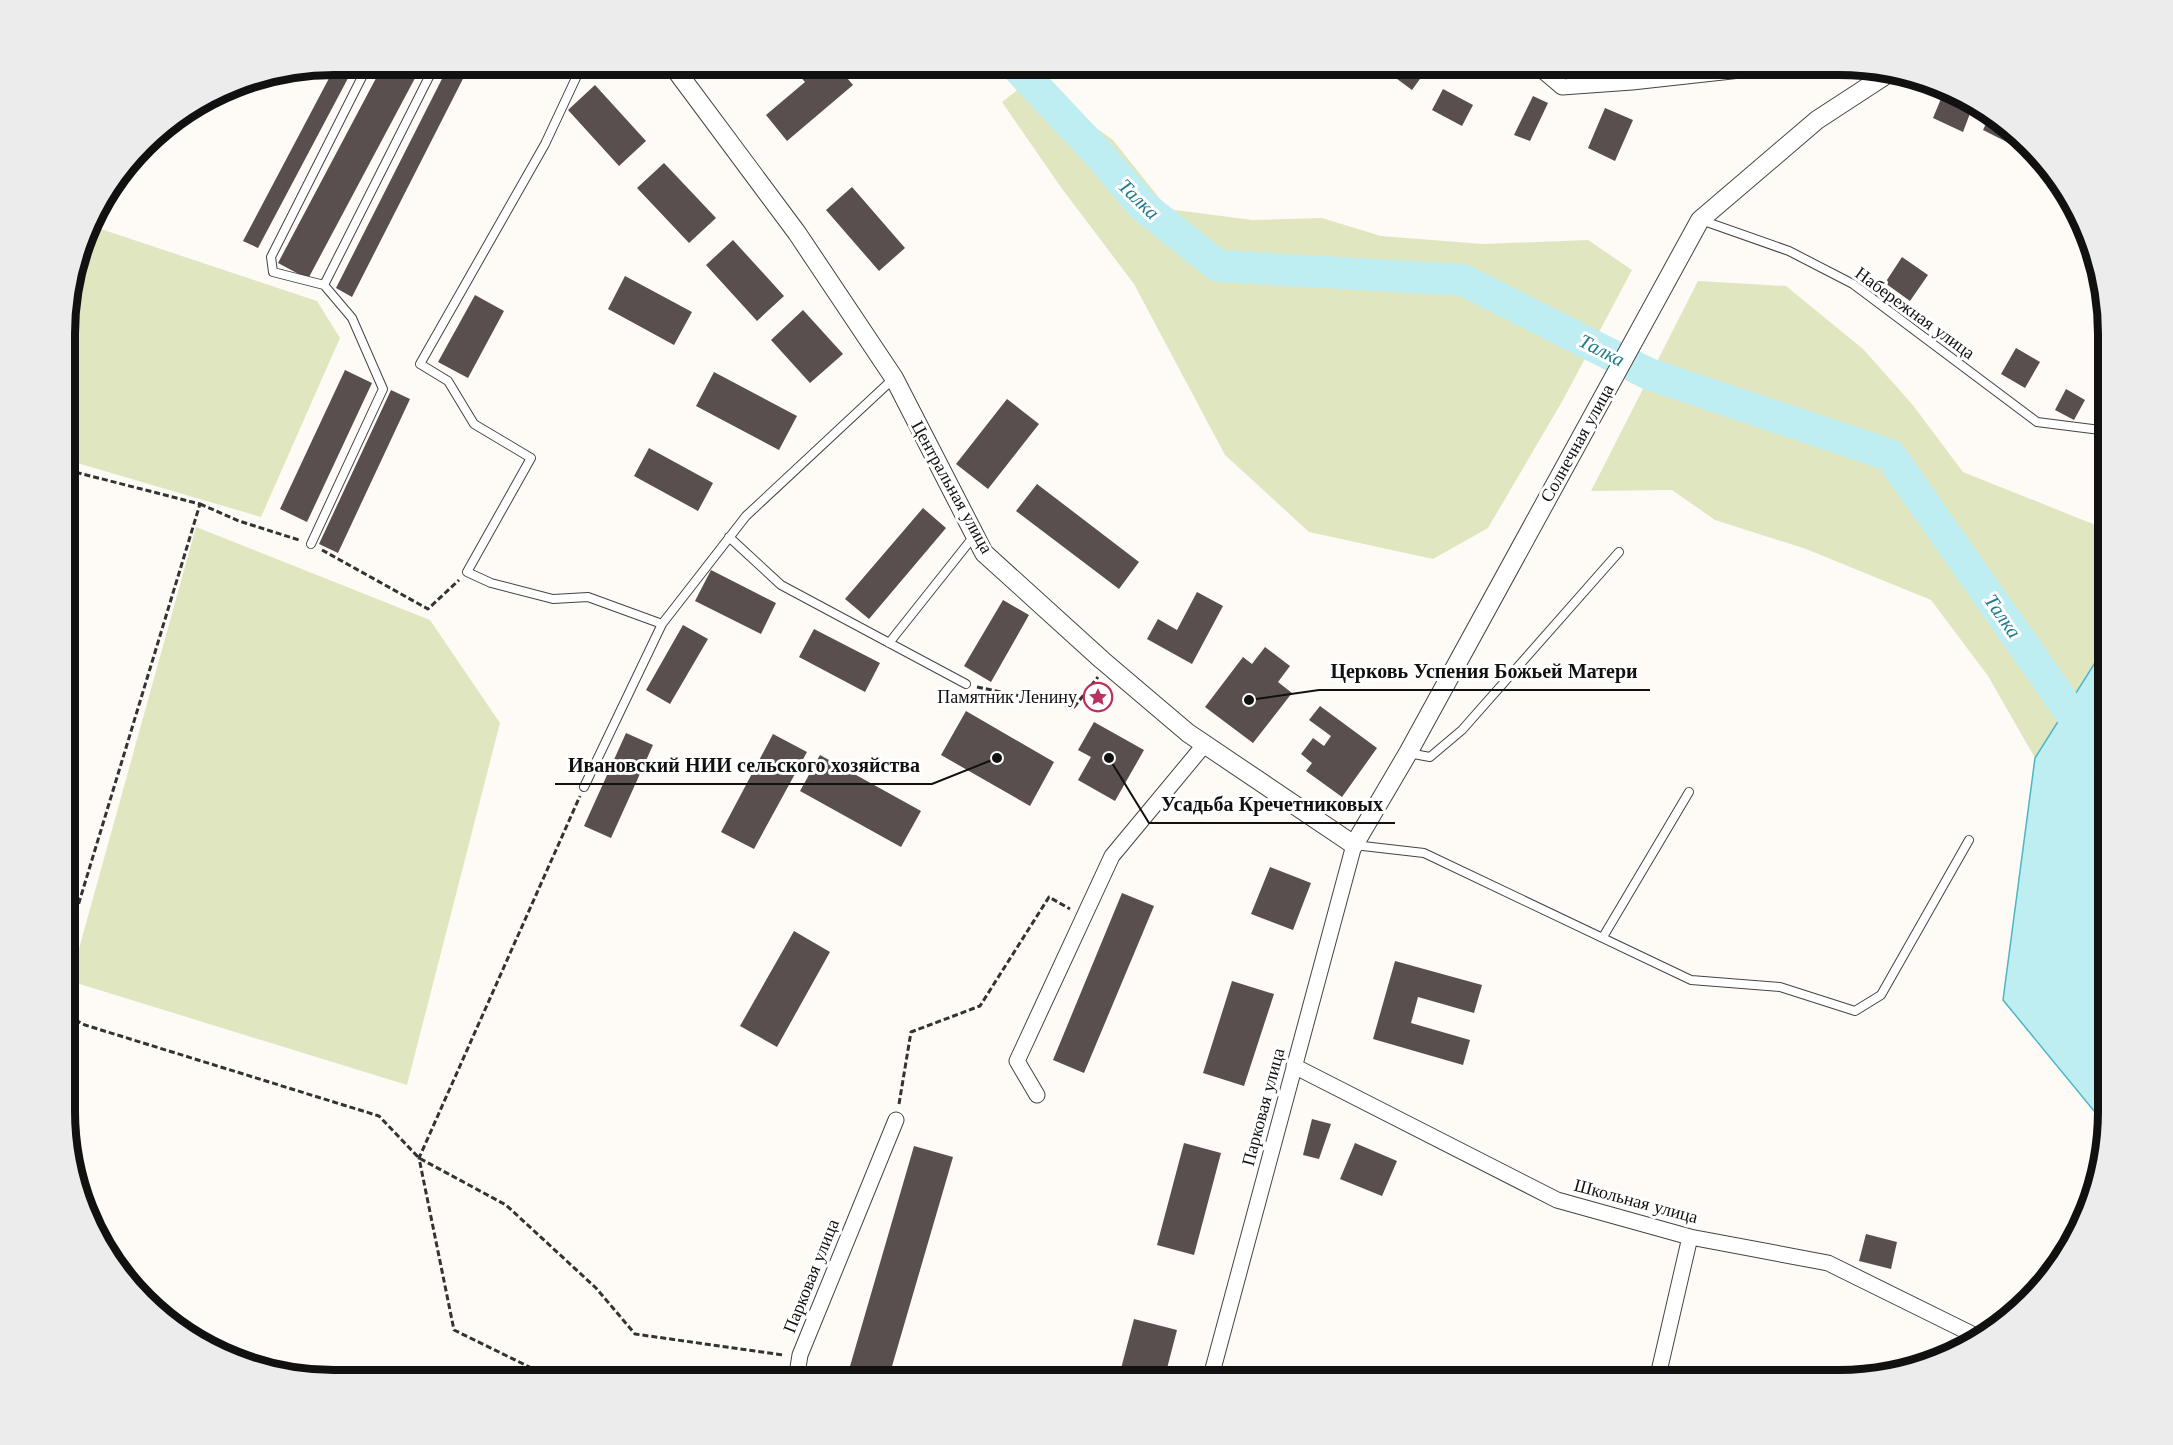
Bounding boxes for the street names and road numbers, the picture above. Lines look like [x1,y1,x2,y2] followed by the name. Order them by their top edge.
[1851,262,1979,364] street label: Набережная улица
[1536,380,1618,506] street label: Солнечная улица
[906,417,998,557] street label: Центральная улица
[1237,1046,1289,1168] street label: Парковая улица
[1572,1174,1700,1228] street label: Школьная улица
[778,1216,844,1336] street label: Парковая улица

